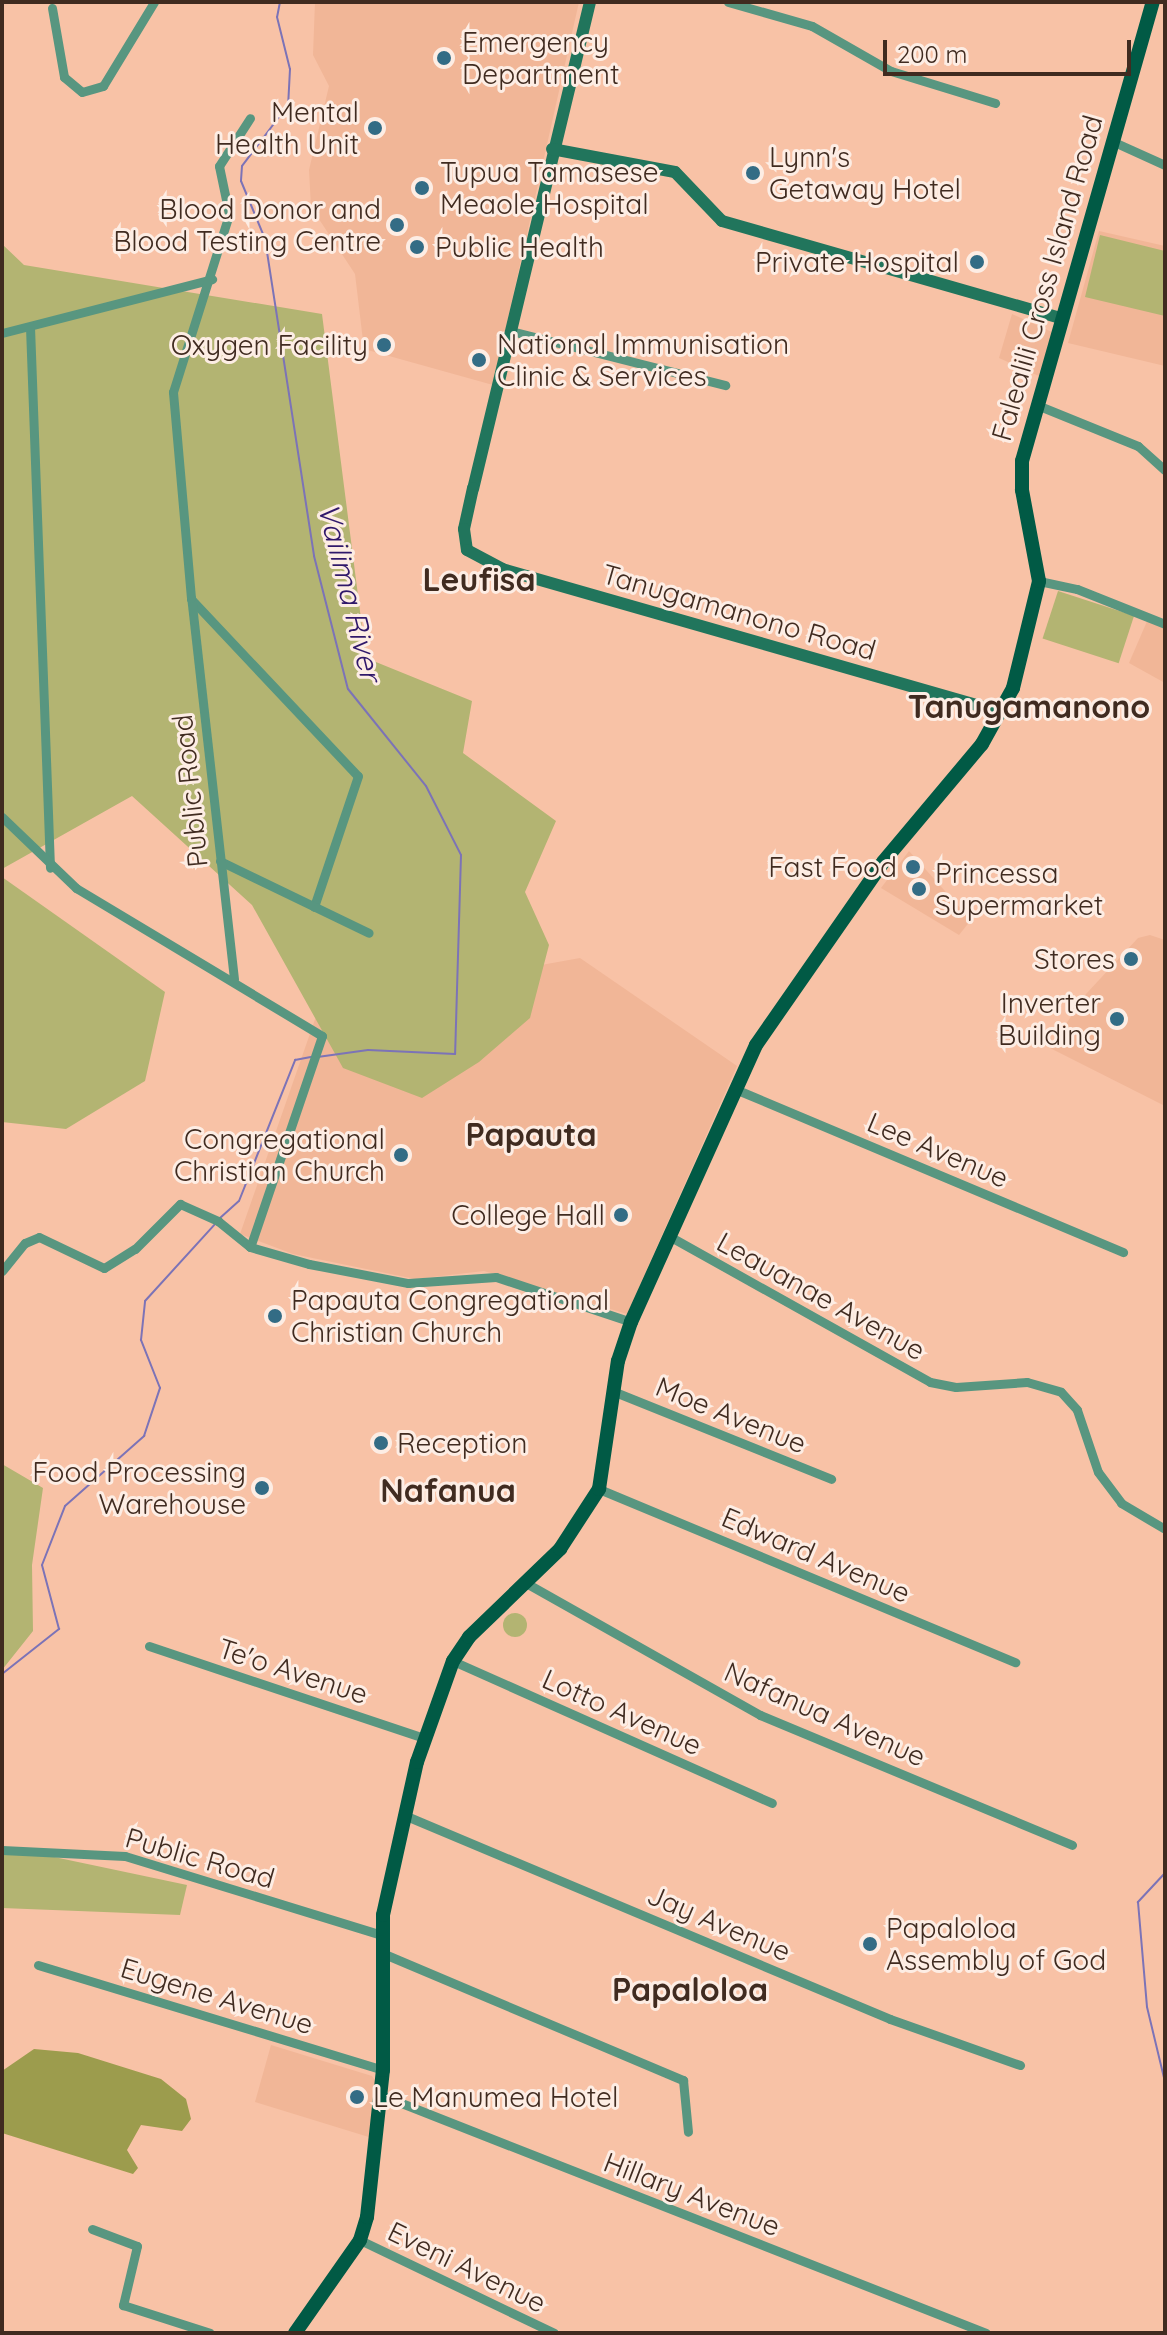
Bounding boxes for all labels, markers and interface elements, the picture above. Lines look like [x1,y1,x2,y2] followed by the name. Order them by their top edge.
[887,24,1135,74] scale bar
[462,25,619,91] place label: Emergency Department
[897,39,967,69] text: 200 m
[433,47,455,69] marker: Emergency Department
[215,95,359,161] place label: Mental Health Unit
[984,111,1110,445] street label: Falealili Cross Island Road
[366,119,384,137] marker: Mental Health Unit
[769,140,961,206] place label: Lynn's Getaway Hotel
[440,155,658,221] place label: Tupua Tamasese Meaole Hospital
[744,164,762,182] marker: Lynn's Getaway Hotel
[411,177,433,199] marker: Tupua Tamasese Meaole Hospital
[113,192,381,258] place label: Blood Donor and Blood Testing Centre
[388,216,406,234] marker: Blood Donor and Blood Testing Centre
[435,230,604,264] place label: Public Health
[406,236,428,258] marker: Public Health
[755,245,959,279] place label: Private Hospital
[966,251,988,273] marker: Private Hospital
[497,327,789,393] place label: National Immunisation Clinic & Services
[171,328,368,362] place label: Oxygen Facility
[375,336,393,354] marker: Oxygen Facility
[468,349,490,371] marker: National Immunisation Clinic & Services
[311,499,389,685] water label: Vailima River
[598,557,880,667] street label: Tanugamanono Road
[423,560,535,598] district label: Leufisa
[908,687,1150,725] district label: Tanugamanono
[165,713,215,869] street label: Public Road
[768,850,897,884] place label: Fast Food
[935,856,1103,922] place label: Princessa Supermarket
[904,858,922,876] marker: Fast Food
[910,880,928,898] marker: Princessa Supermarket
[1034,942,1115,976] place label: Stores
[1122,950,1140,968] marker: Stores
[998,986,1101,1052] place label: Inverter Building
[1108,1010,1126,1028] marker: Inverter Building
[862,1105,1014,1195] street label: Lee Avenue
[465,1115,597,1153] district label: Papauta
[174,1122,385,1188] place label: Congregational Christian Church
[392,1146,410,1164] marker: Congregational Christian Church
[451,1198,605,1232] place label: College Hall
[612,1206,630,1224] marker: College Hall
[711,1225,931,1367] street label: Leauanae Avenue
[291,1283,609,1349] place label: Papauta Congregational Christian Church
[266,1307,284,1325] marker: Papauta Congregational Christian Church
[651,1370,811,1460] street label: Moe Avenue
[397,1426,527,1460] place label: Reception
[372,1434,390,1452] marker: Reception
[32,1455,246,1521] place label: Food Processing Warehouse
[380,1471,516,1509] district label: Nafanua
[253,1479,271,1497] marker: Food Processing Warehouse
[717,1500,915,1610] street label: Edward Avenue
[214,1631,372,1711] street label: Te'o Avenue
[719,1655,931,1773] street label: Nafanua Avenue
[537,1662,707,1762] street label: Lotto Avenue
[122,1821,278,1895] street label: Public Road
[642,1878,796,1968] street label: Jay Avenue
[886,1911,1106,1977] place label: Papaloloa Assembly of God
[861,1935,879,1953] marker: Papaloloa Assembly of God
[117,1951,317,2041] street label: Eugene Avenue
[612,1970,768,2008] district label: Papaloloa
[373,2080,618,2114] place label: Le Manumea Hotel
[348,2088,366,2106] marker: Le Manumea Hotel
[599,2145,785,2243] street label: Hillary Avenue
[383,2214,551,2320] street label: Eveni Avenue

